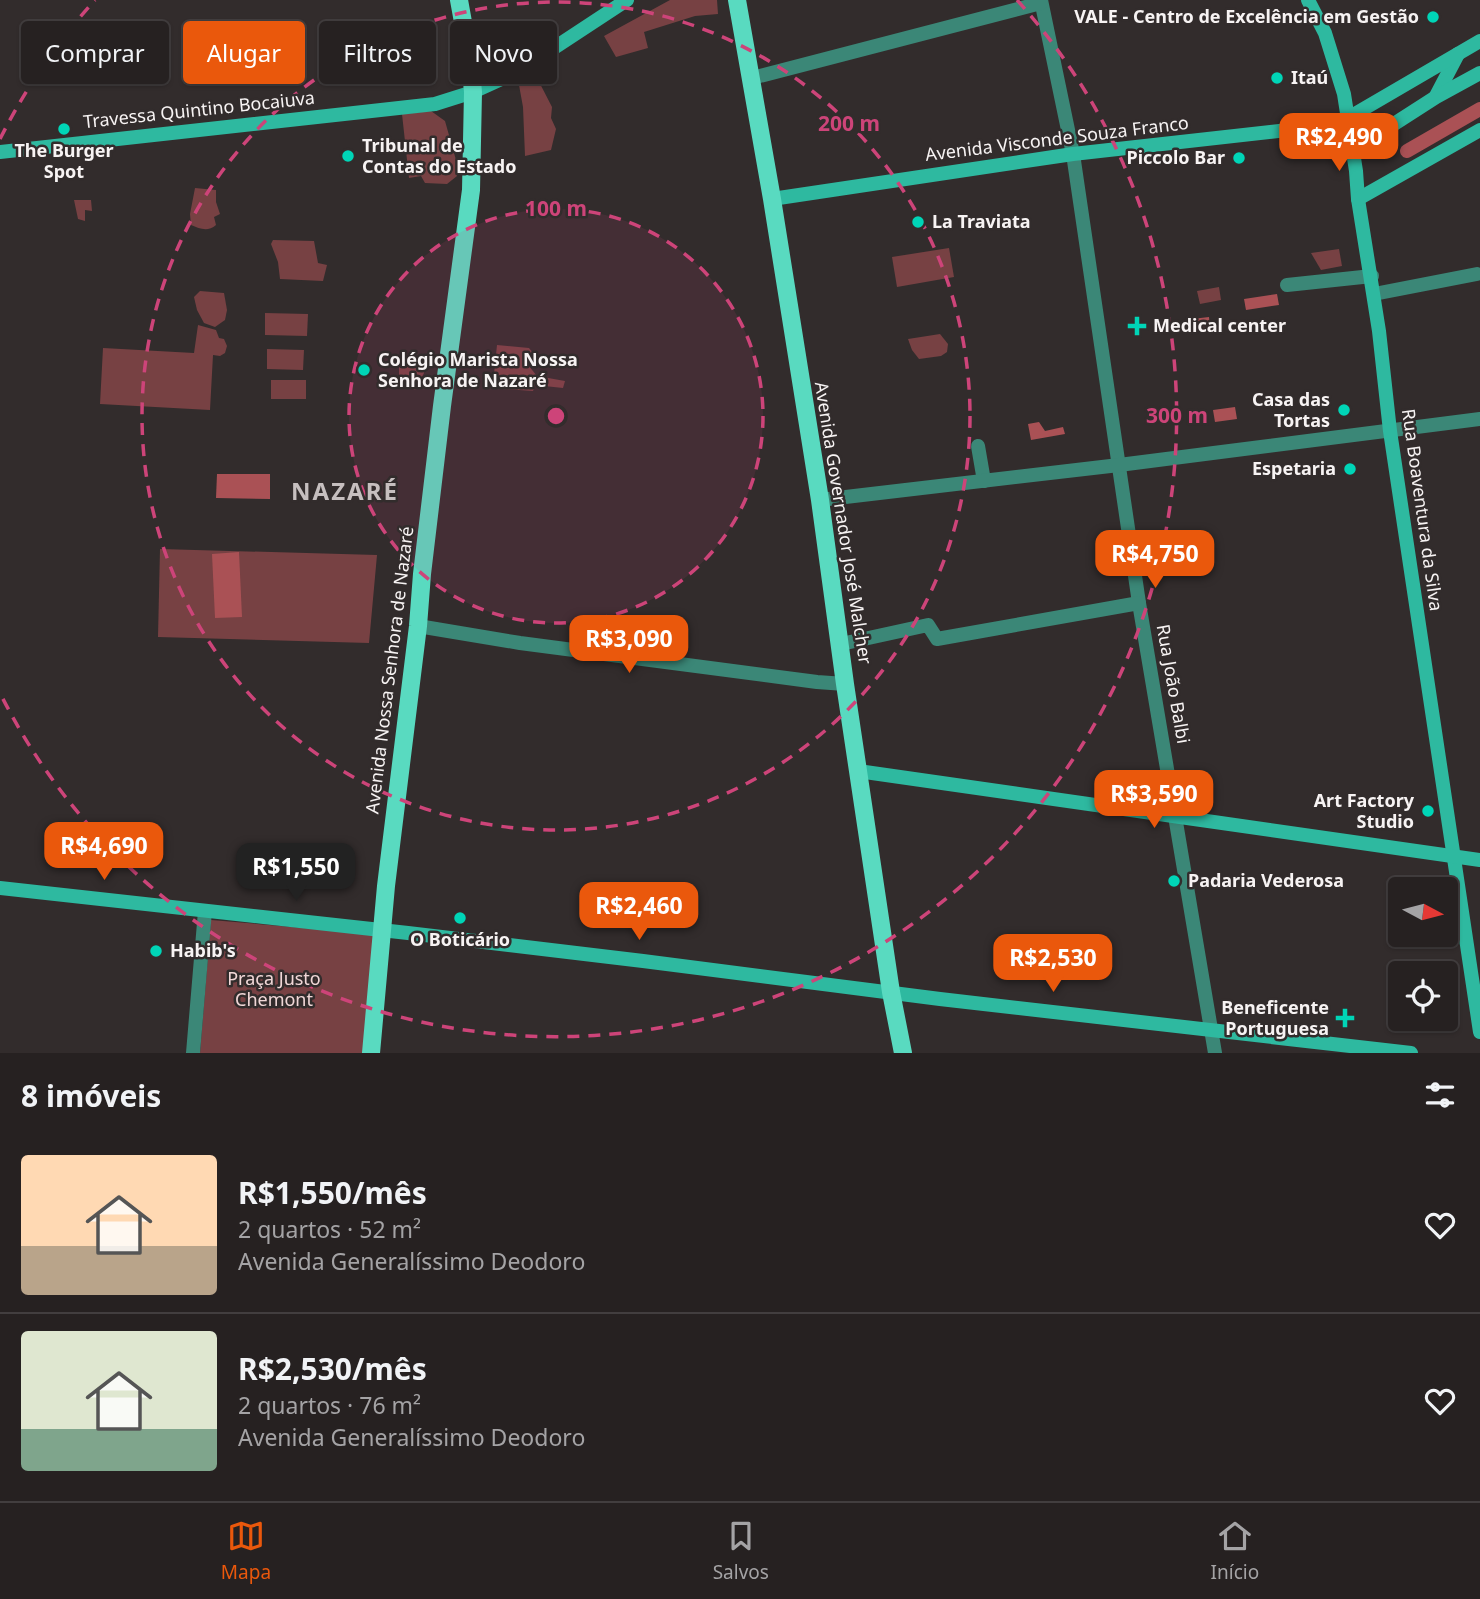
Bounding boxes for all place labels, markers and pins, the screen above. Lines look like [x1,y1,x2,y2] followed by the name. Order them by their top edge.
[1074,4,1419,28] place label: VALE - Centro de Excelência em Gestão
[1425,9,1441,25] marker: VALE - Centro de Excelência em Gestão
[1291,65,1328,89] place label: Itaú
[1269,70,1285,86] marker: Itaú
[1274,114,1404,173] pin: R$2,490
[56,121,72,137] marker: The Burger Spot
[362,133,516,178] place label: Tribunal de Contas do Estado
[14,138,114,183] place label: The Burger Spot
[1127,145,1225,169] place label: Piccolo Bar
[340,148,356,164] marker: Tribunal de Contas do Estado
[1231,150,1247,166] marker: Piccolo Bar
[932,209,1031,233] place label: La Traviata
[910,214,926,230] marker: La Traviata
[1153,313,1286,337] place label: Medical center
[1127,316,1147,336] marker: Medical center
[378,347,578,392] place label: Colégio Marista Nossa Senhora de Nazaré
[356,362,372,378] marker: Colégio Marista Nossa Senhora de Nazaré
[1252,387,1330,432] place label: Casa das Tortas
[1336,402,1352,418] marker: Casa das Tortas
[544,404,568,428] centre of rings
[1252,456,1336,480] place label: Espetaria
[1342,461,1358,477] marker: Espetaria
[1090,530,1220,590] pin: R$4,750
[564,616,694,675] pin: R$3,090
[1089,770,1219,830] pin: R$3,590
[1314,788,1415,833] place label: Art Factory Studio
[1420,803,1436,819] marker: Art Factory Studio
[39,822,169,882] pin: R$4,690
[231,844,361,903] pin: R$1,550
[1188,868,1344,892] place label: Padaria Vederosa
[1166,873,1182,889] marker: Padaria Vederosa
[574,883,704,942] pin: R$2,460
[452,910,468,926] marker: O Boticário
[410,927,510,951] place label: O Boticário
[988,934,1118,994] pin: R$2,530
[170,938,236,962] place label: Habib's
[148,943,164,959] marker: Habib's
[1221,995,1329,1040] place label: Beneficente Portuguesa
[1335,1008,1355,1028] marker: Beneficente Portuguesa

